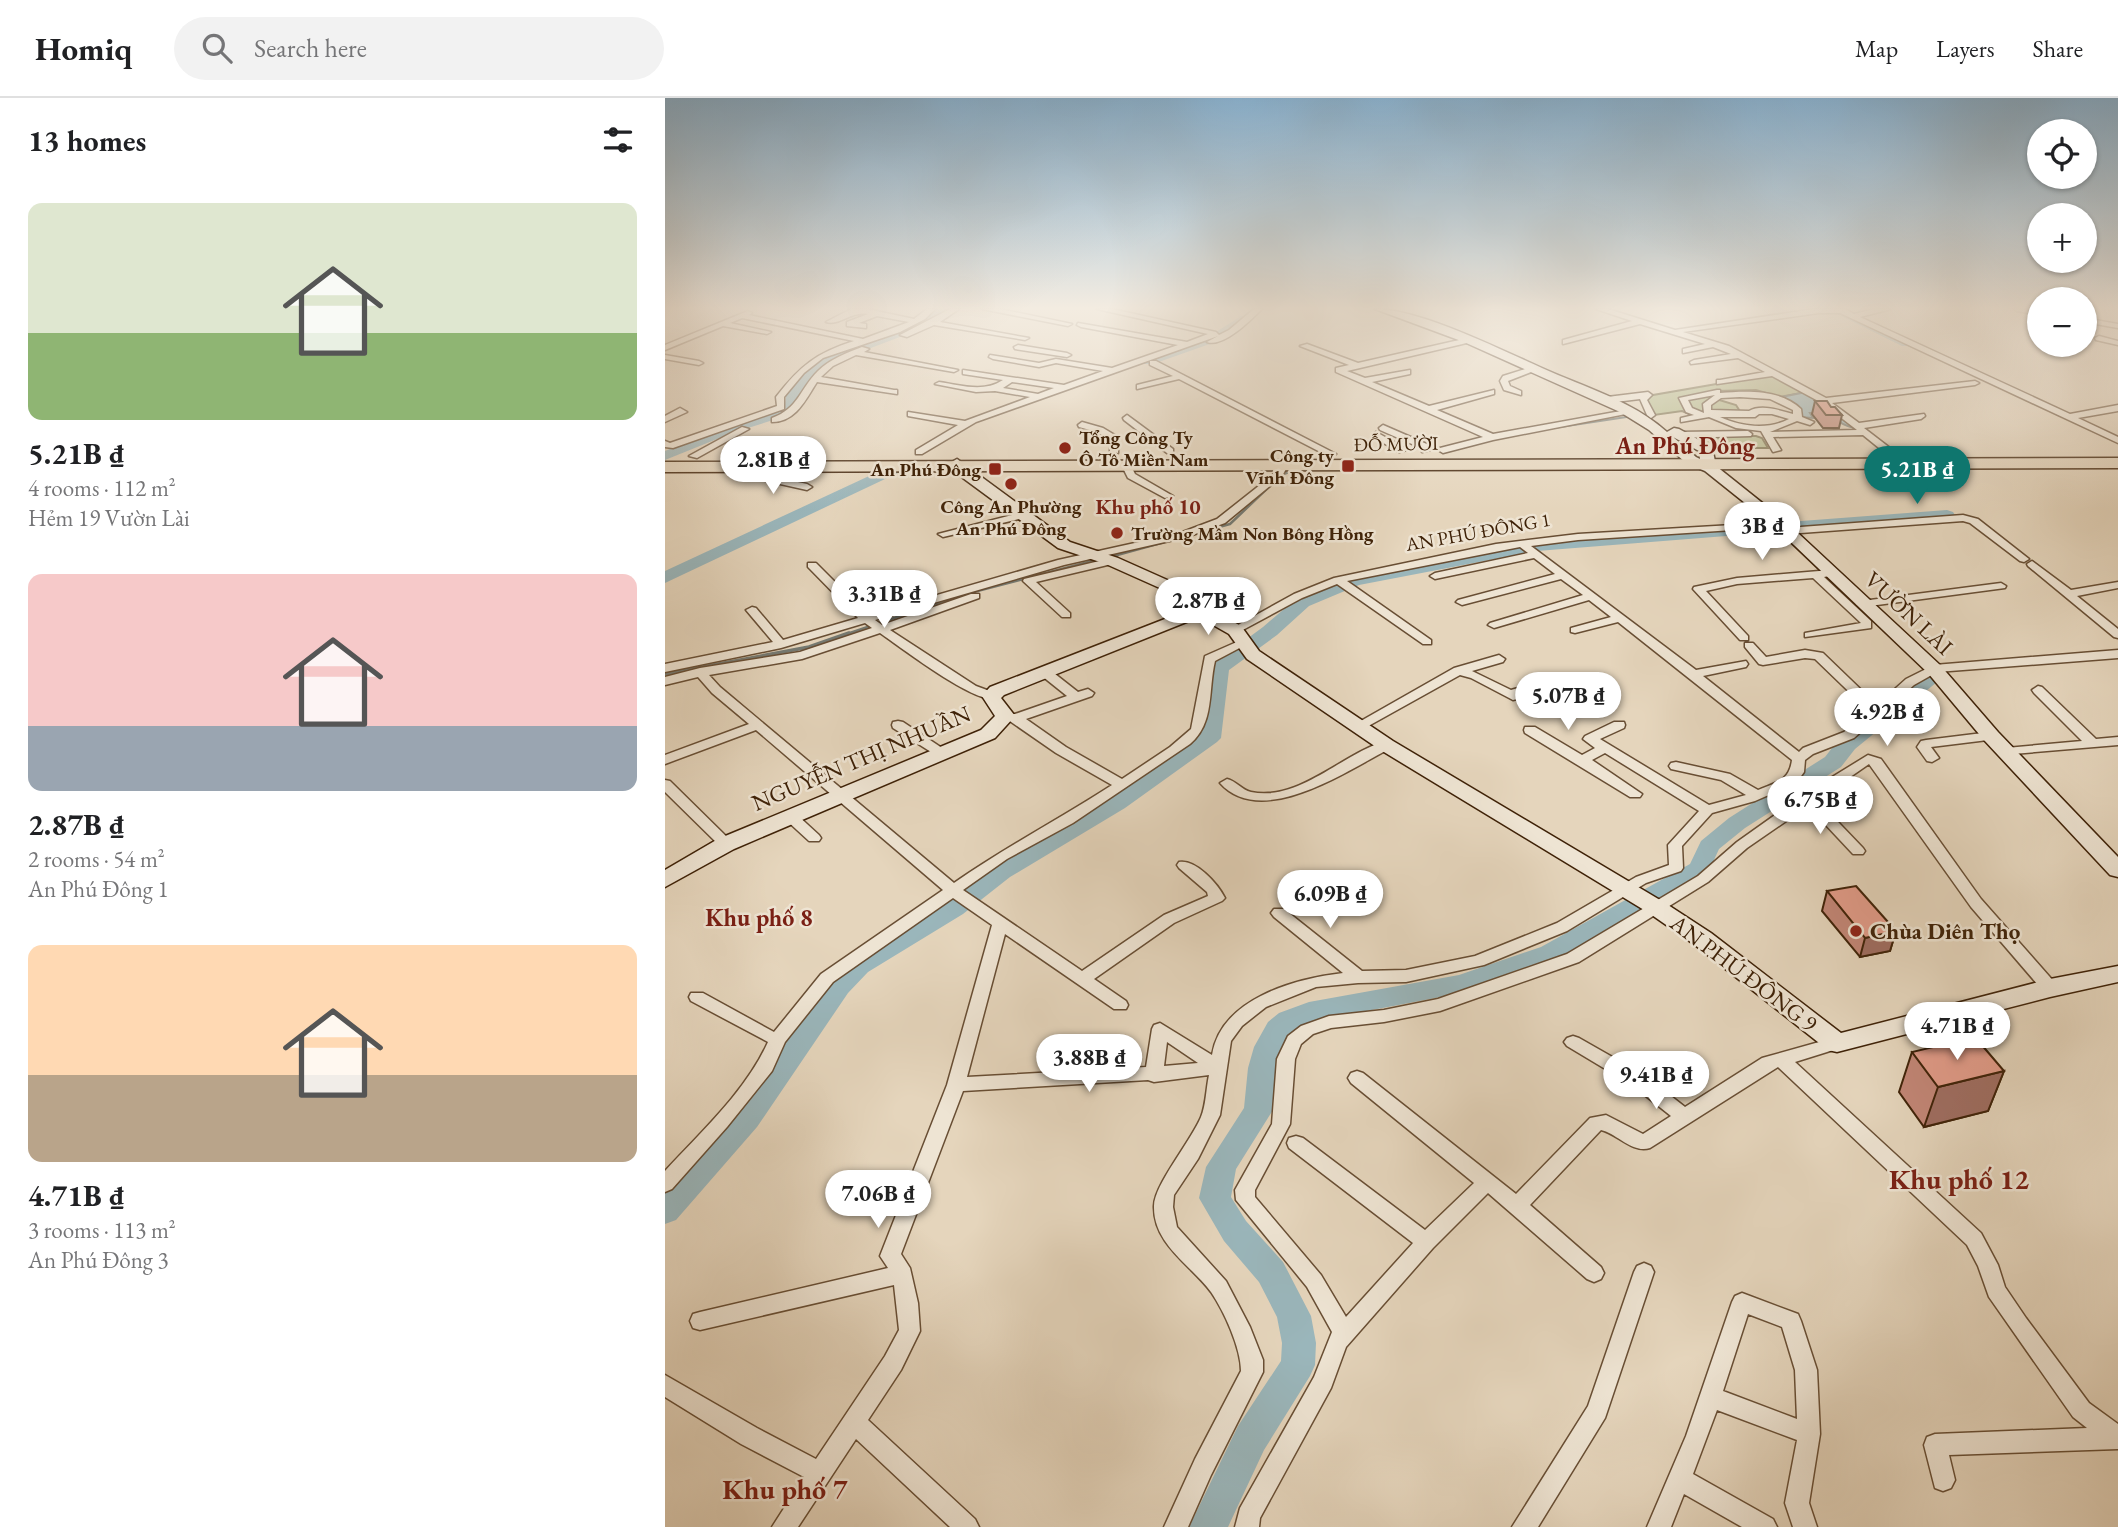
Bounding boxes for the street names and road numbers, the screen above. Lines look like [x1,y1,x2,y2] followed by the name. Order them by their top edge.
[1353,431,1439,457] street label: ĐỖ MƯỜI
[1403,507,1552,557] street label: AN PHÚ ĐÔNG 1
[1859,565,1960,662] street label: VƯỜN LÀI
[747,698,975,818] street label: NGUYỄN THỊ NHUẦN
[1663,907,1824,1038] street label: AN PHÚ ĐÔNG 9

